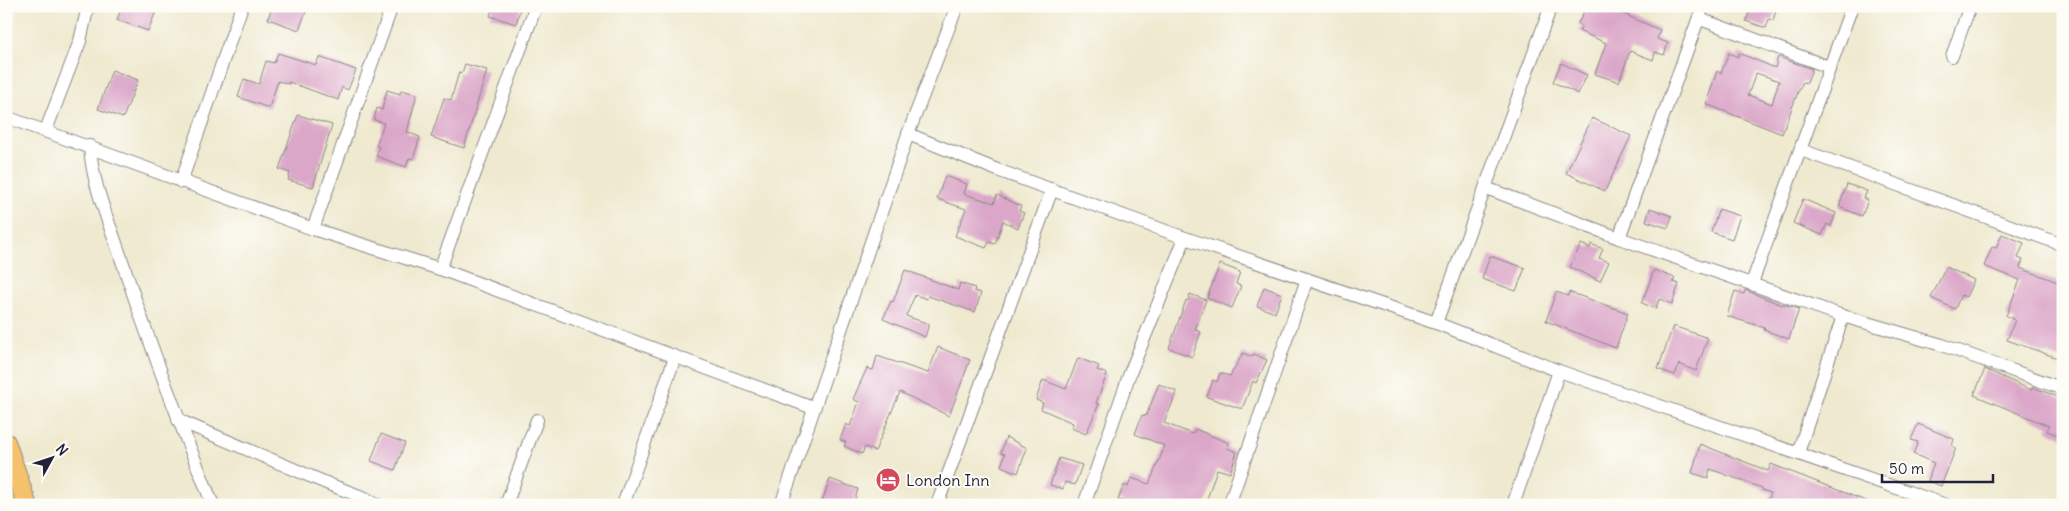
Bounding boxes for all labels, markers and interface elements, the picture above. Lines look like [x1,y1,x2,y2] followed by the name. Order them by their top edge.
[28,434,78,484] north arrow
[52,440,72,459] text: N
[1882,451,1993,483] scale bar
[1889,459,1924,478] text: 50 m
[875,467,901,493] hotel icon: London Inn
[906,470,990,490] place label: London Inn

